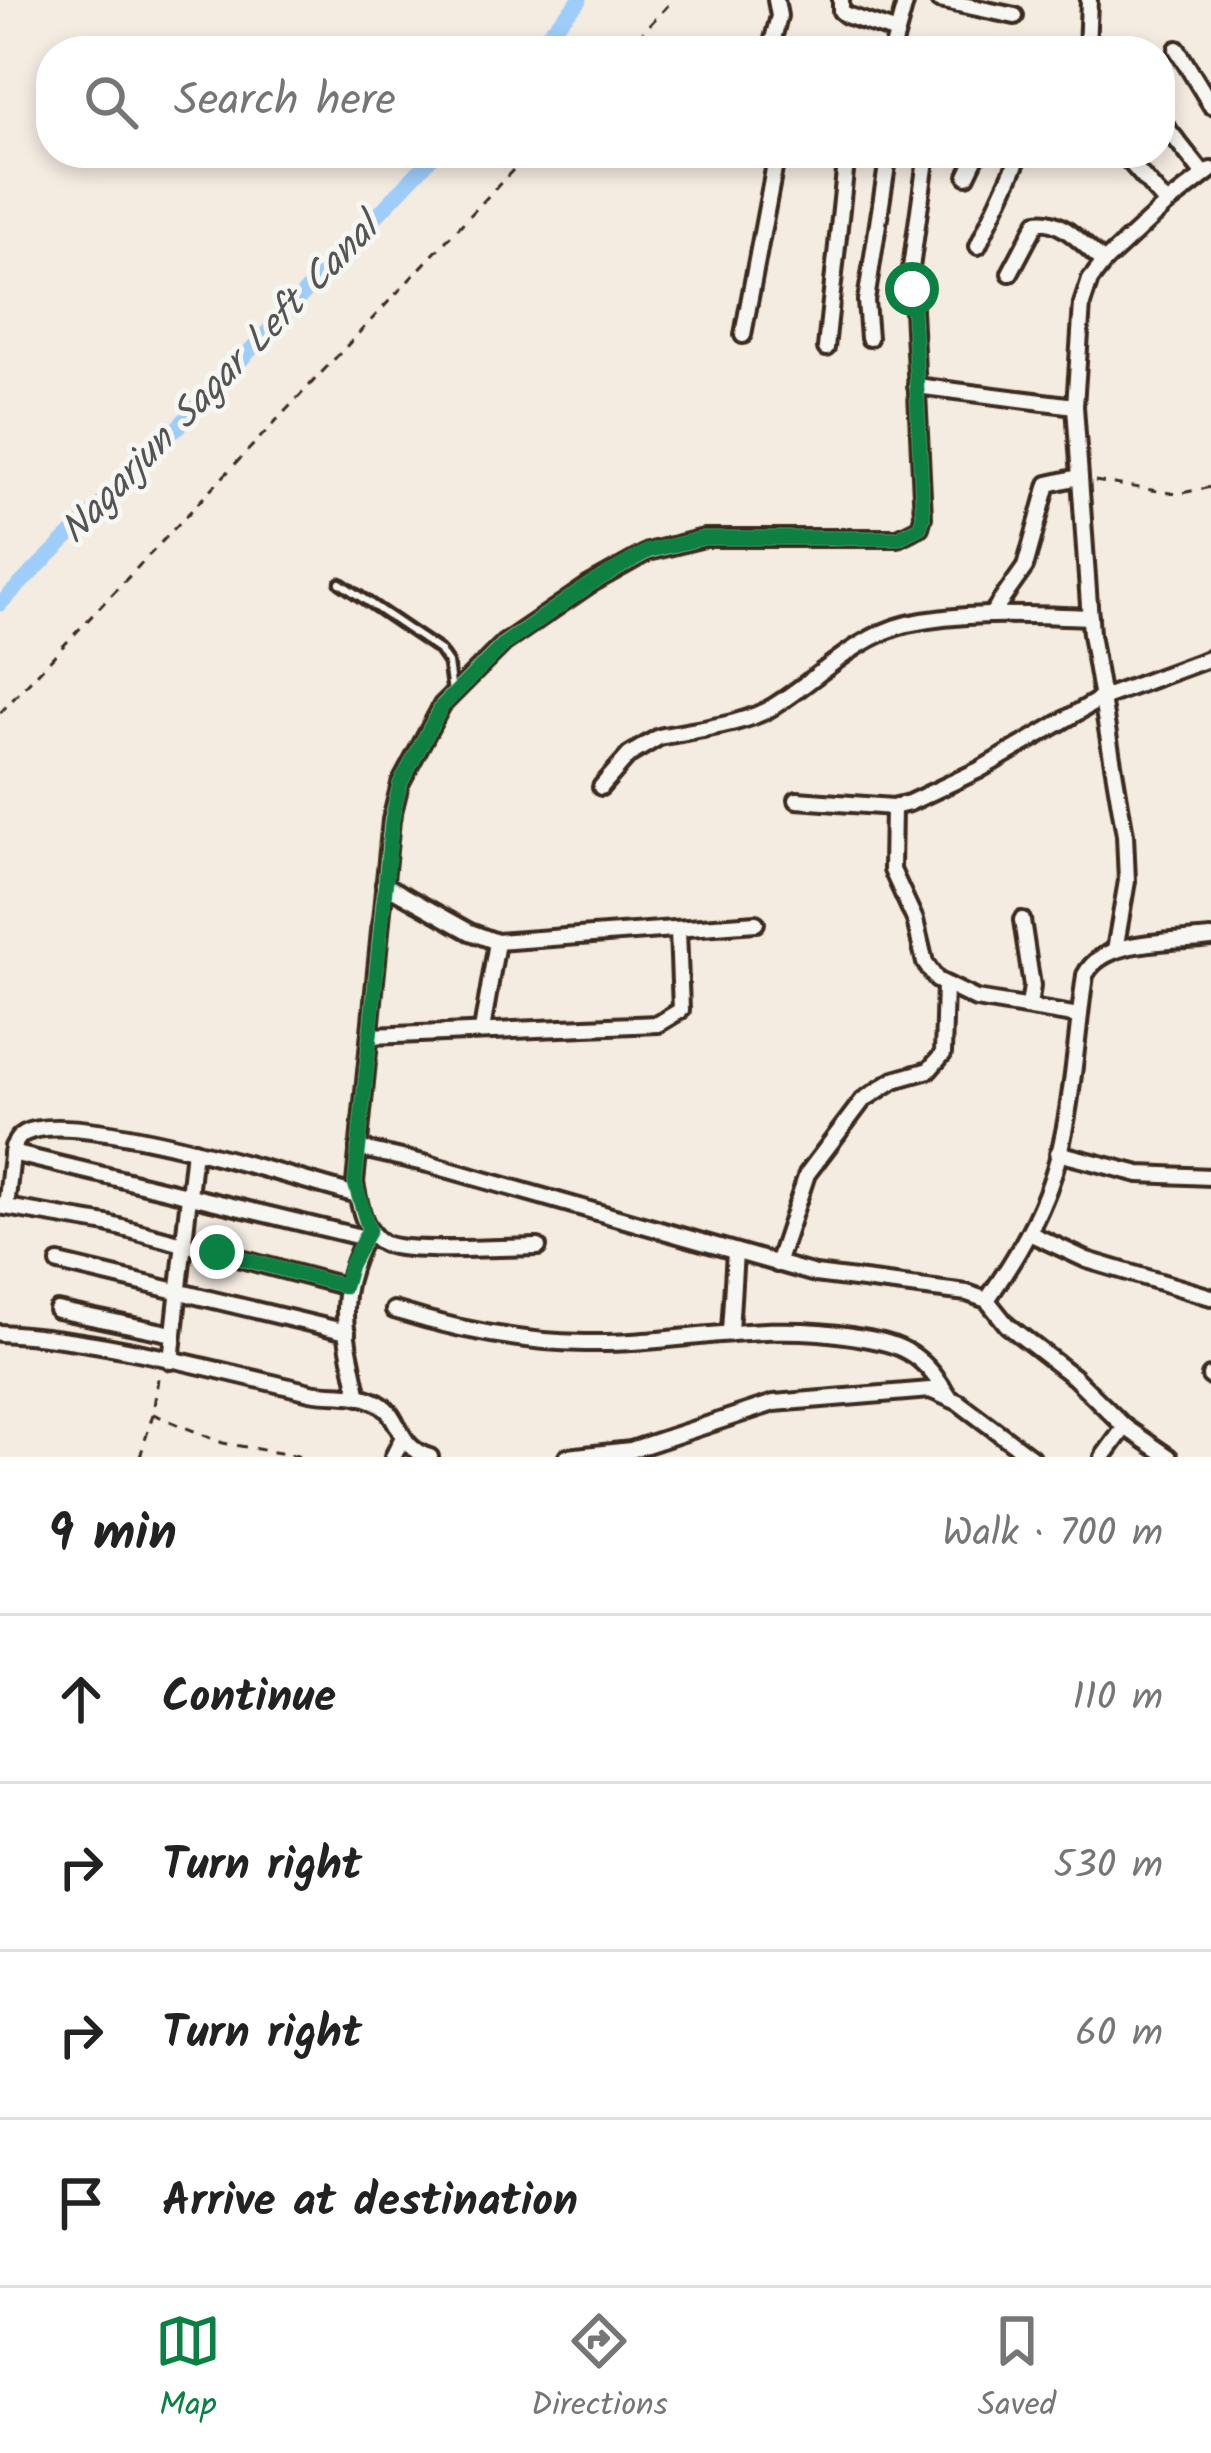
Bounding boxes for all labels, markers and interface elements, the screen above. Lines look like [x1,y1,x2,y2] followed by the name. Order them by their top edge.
[36,36,1175,168] search box
[174,66,396,138] text: Search here
[78,69,144,135] icon: search
[46,196,401,560] water label: Nagarjun Sagar Left Canal
[885,262,939,316] route start
[190,1225,244,1279] route end
[48,1495,177,1576] text: 9 min
[942,1504,1163,1566] text: Walk · 700 m
[162,1663,336,1735] text: Continue
[48,1666,114,1732] icon: ahead
[1072,1668,1163,1730] text: 110 m
[162,1831,362,1903] text: Turn right
[48,1834,114,1900] icon: right
[1054,1836,1163,1898] text: 530 m
[162,1999,362,2071] text: Turn right
[48,2002,114,2068] icon: right
[1075,2004,1163,2066] text: 60 m
[162,2167,578,2239] text: Arrive at destination
[48,2170,114,2236] icon: arrive
[155,2308,221,2433] tab: Map
[531,2308,668,2433] tab: Directions
[978,2308,1056,2433] tab: Saved

